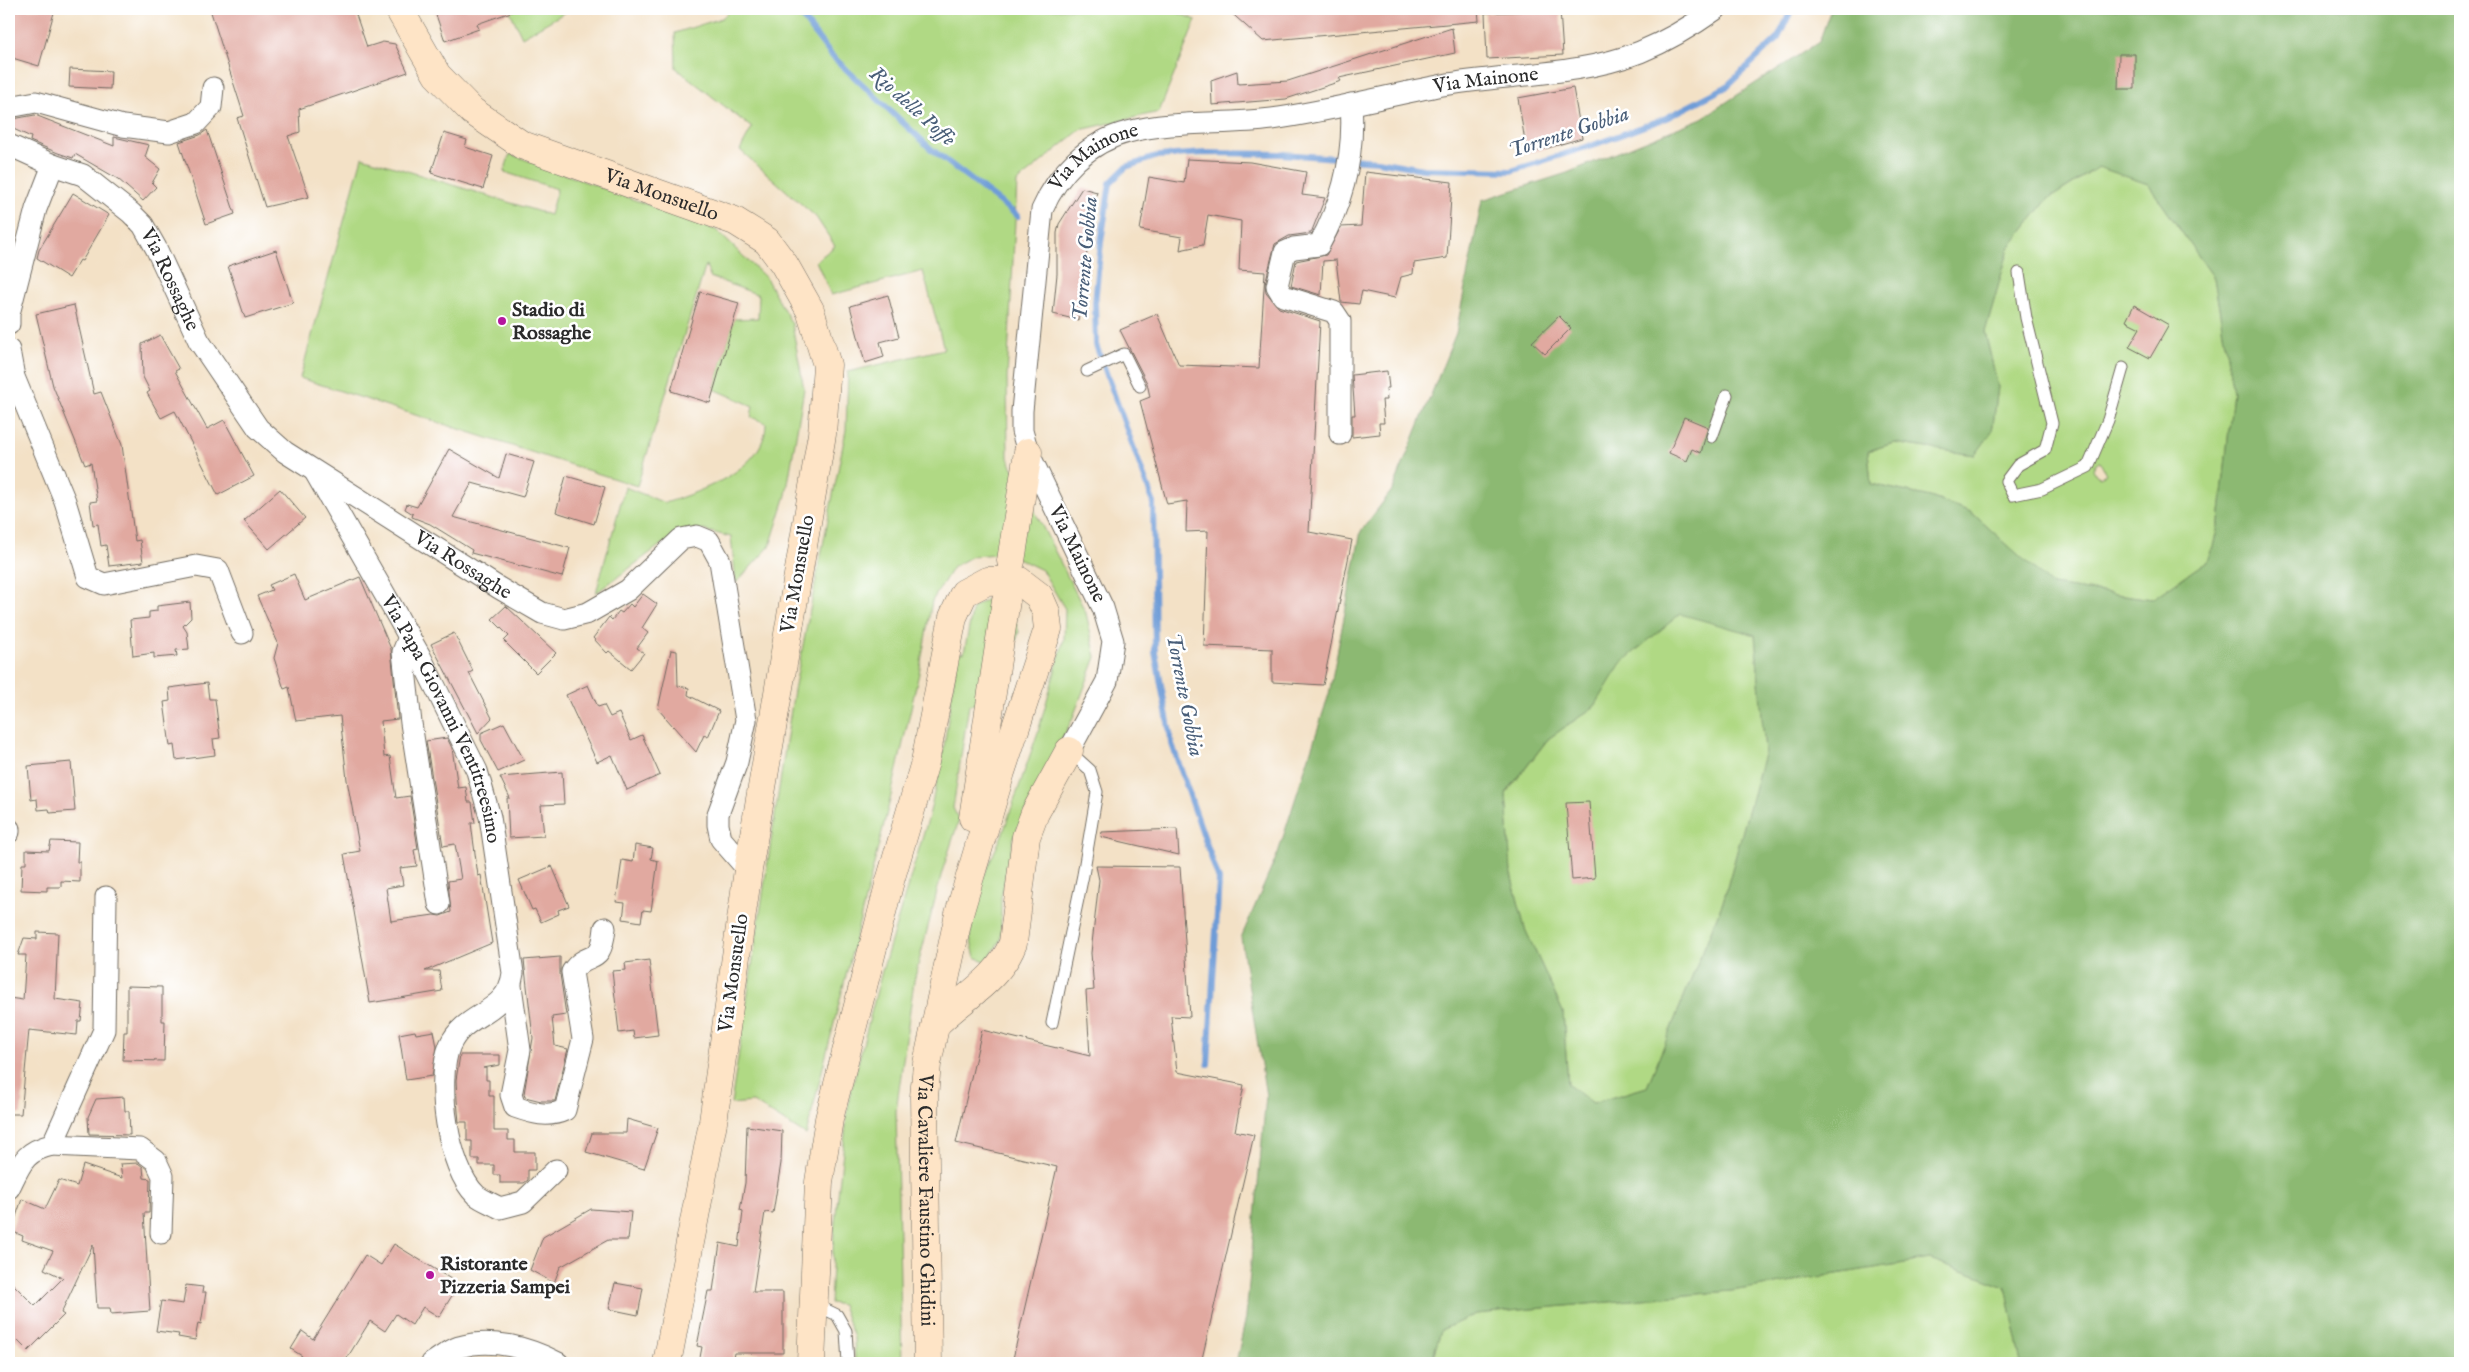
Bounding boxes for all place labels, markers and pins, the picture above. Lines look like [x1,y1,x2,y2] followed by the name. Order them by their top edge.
[512,298,592,346] place label: Stadio di Rossaghe
[496,315,508,327] marker: Stadio di Rossaghe
[440,1252,571,1300] place label: Ristorante Pizzeria Sampei
[424,1269,436,1281] marker: Ristorante Pizzeria Sampei

